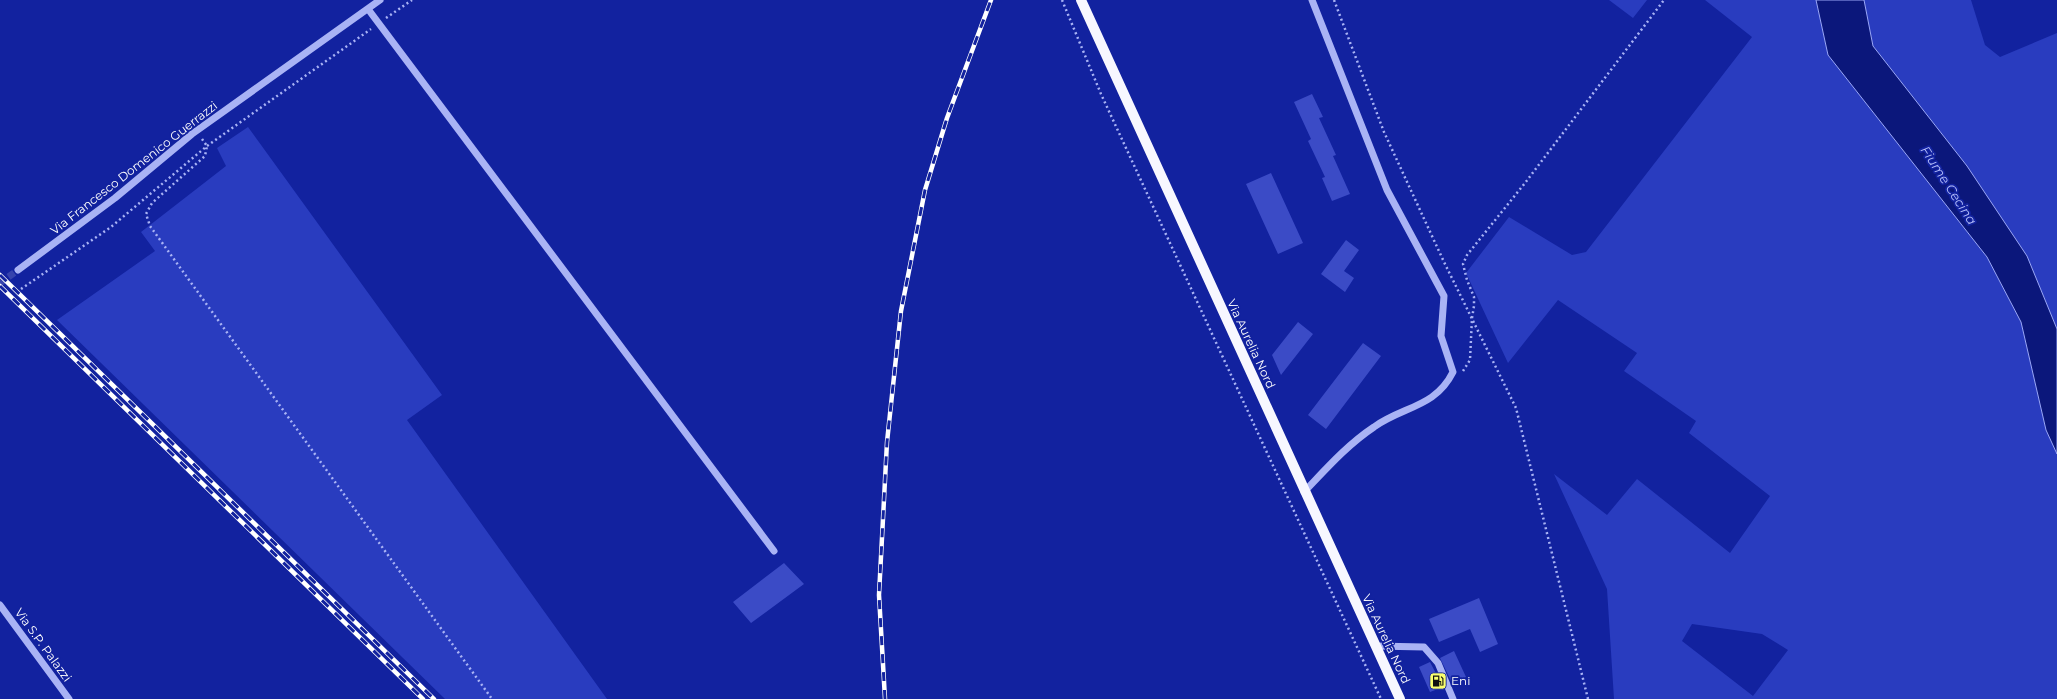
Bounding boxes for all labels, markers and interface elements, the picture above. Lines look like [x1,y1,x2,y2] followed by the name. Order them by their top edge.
[47,98,220,238] street label: Via Francesco Domenico Guerrazzi
[1918,143,1981,228] water label: Fiume Cecina
[1224,297,1279,391] street label: Via Aurelia Nord
[1359,592,1414,686] street label: Via Aurelia Nord
[12,605,75,684] street label: Via S.P. Palazzi
[1428,671,1448,691] fuel station icon: Eni
[1451,673,1470,688] place label: Eni

